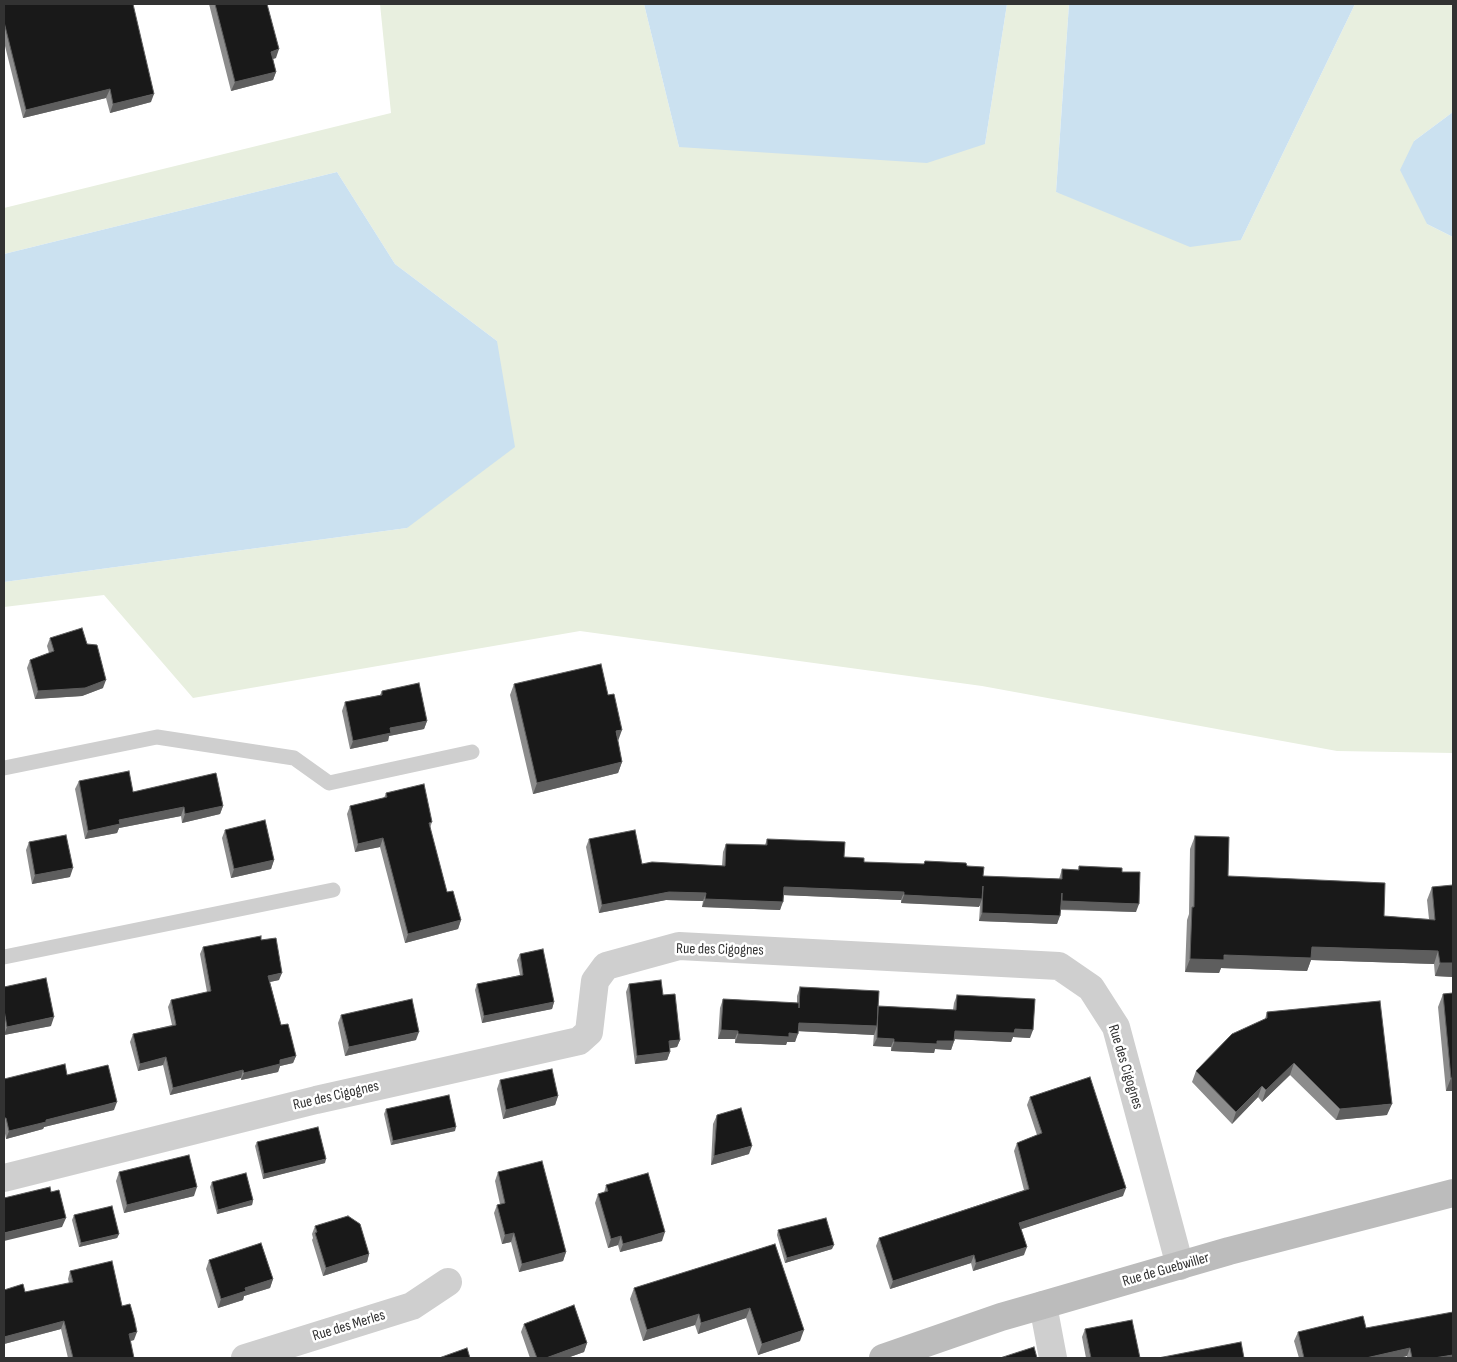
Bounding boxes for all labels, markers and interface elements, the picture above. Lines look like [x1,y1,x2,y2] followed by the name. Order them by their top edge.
[676,940,764,960] street label: Rue des Cigognes
[1104,1022,1146,1112] street label: Rue des Cigognes
[291,1077,381,1115] street label: Rue des Cigognes
[1121,1249,1211,1291] street label: Rue de Guebwiller
[310,1306,388,1346] street label: Rue des Merles

